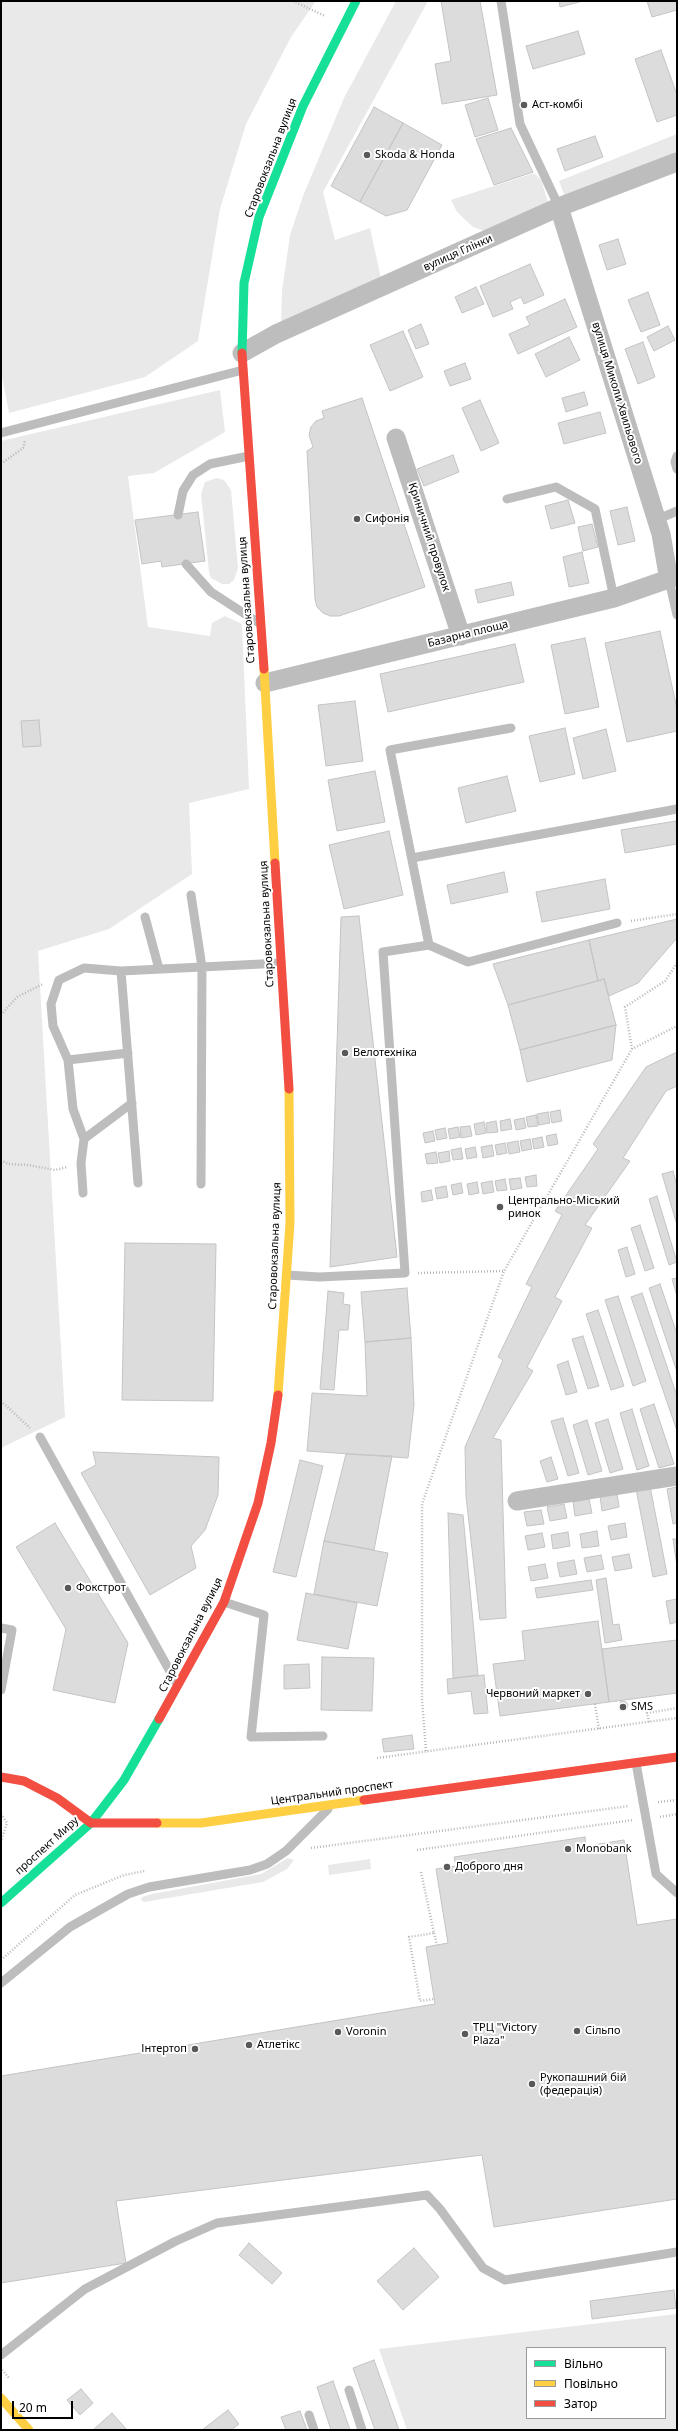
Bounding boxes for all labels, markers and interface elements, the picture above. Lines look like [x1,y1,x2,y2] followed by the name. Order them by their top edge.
[242,96,300,220] street label: Старовокзальна вулиця
[532,98,583,112] place label: Аст-комбі
[519,100,529,110] marker: Аст-комбі
[375,148,455,162] place label: Skoda & Honda
[362,150,372,160] marker: Skoda & Honda
[421,232,495,274] street label: вулиця Глінки
[589,320,645,466] street label: вулиця Миколи Хвильового
[405,481,453,593] street label: Криничний провулок
[365,512,409,526] place label: Сифонія
[352,514,362,524] marker: Сифонія
[236,536,258,664] street label: Старовокзальна вулиця
[426,618,510,650] street label: Базарна площа
[257,860,277,988] street label: Старовокзальна вулиця
[353,1046,417,1060] place label: Велотехніка
[340,1048,350,1058] marker: Велотехніка
[266,1182,284,1310] street label: Старовокзальна вулиця
[508,1194,620,1220] place label: Центрально-Міський ринок
[495,1202,505,1212] marker: Центрально-Міський ринок
[156,1575,226,1695] street label: Старовокзальна вулиця
[76,1581,126,1595] place label: Фокстрот
[63,1583,73,1593] marker: Фокстрот
[486,1687,580,1701] place label: Червоний маркет
[583,1689,593,1699] marker: Червоний маркет
[631,1700,653,1714] place label: SMS
[618,1702,628,1712] marker: SMS
[270,1778,394,1808] street label: Центральний проспект
[13,1814,81,1878] street label: проспект Миру
[576,1842,632,1856] place label: Monobank
[563,1844,573,1854] marker: Monobank
[455,1860,523,1874] place label: Доброго дня
[442,1862,452,1872] marker: Доброго дня
[473,2021,537,2047] place label: ТРЦ "Victory Plaza"
[585,2024,621,2038] place label: Сільпо
[346,2025,386,2039] place label: Voronin
[572,2026,582,2036] marker: Сільпо
[333,2027,343,2037] marker: Voronin
[460,2029,470,2039] marker: ТРЦ "Victory Plaza"
[257,2038,300,2052] place label: Атлетікс
[244,2040,254,2050] marker: Атлетікс
[141,2042,187,2056] place label: Інтертоп
[190,2044,200,2054] marker: Інтертоп
[540,2071,627,2097] place label: Рукопашний бій (федерація)
[527,2079,537,2089] marker: Рукопашний бій (федерація)
[526,2347,666,2419] legend
[564,2355,603,2372] text: Вільно
[564,2375,618,2392] text: Повільно
[14,2393,75,2419] scale bar
[564,2395,597,2412] text: Затор
[19,2399,47,2416] text: 20 m

